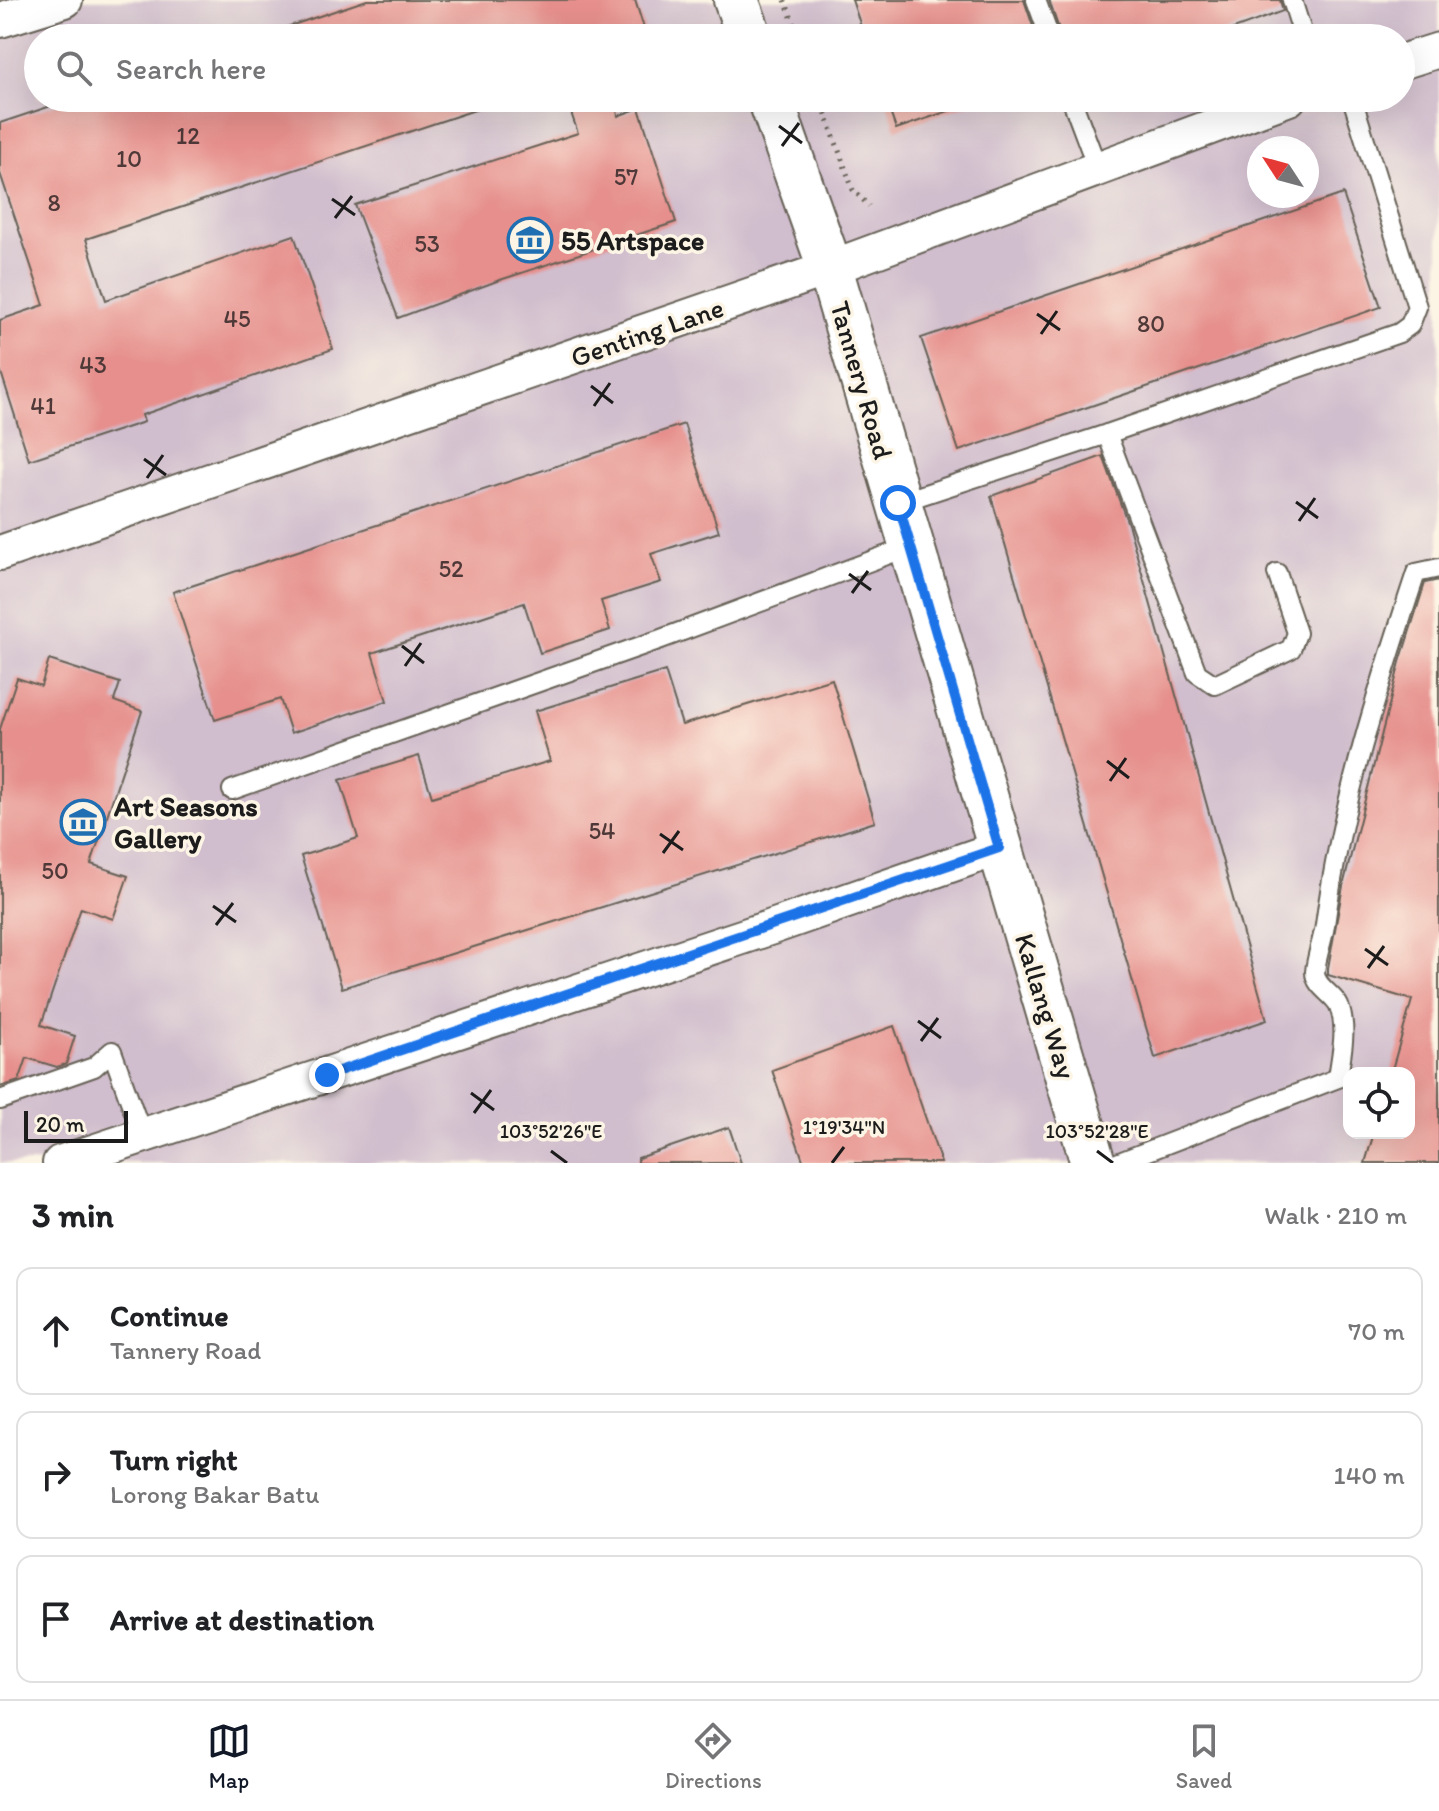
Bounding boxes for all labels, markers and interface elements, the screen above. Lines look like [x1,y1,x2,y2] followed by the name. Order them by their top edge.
[24,24,1415,112] search box
[52,46,96,90] icon: search
[116,50,266,87] text: Search here
[176,121,200,150] house number: 12
[1247,136,1319,208] north arrow
[116,144,142,173] house number: 10
[614,162,638,191] house number: 57
[47,188,61,217] house number: 8
[506,216,554,264] museum icon: 55 Artspace
[561,223,704,257] place label: 55 Artspace
[414,229,440,258] house number: 53
[566,290,728,374] street label: Genting Lane
[823,297,901,463] street label: Tannery Road
[223,304,251,333] house number: 45
[1137,309,1165,338] house number: 80
[79,350,107,379] house number: 43
[30,391,56,420] house number: 41
[880,485,916,521] route start
[438,554,464,583] house number: 52
[113,789,258,855] place label: Art Seasons Gallery
[59,798,107,846] museum icon: Art Seasons Gallery
[588,816,616,845] house number: 54
[41,856,69,885] house number: 50
[1008,929,1084,1083] street label: Kallang Way
[309,1057,345,1093] route end
[1343,1067,1415,1139] map controls
[1343,1067,1415,1139] button: locate
[24,1107,128,1143] scale bar
[36,1111,85,1138] text: 20 m
[803,1115,885,1139] text: 1°19'34"N
[500,1119,602,1143] text: 103°52'26"E
[1046,1119,1148,1143] text: 103°52'28"E
[32,1195,114,1236] text: 3 min
[1264,1199,1407,1231] text: Walk · 210 m
[110,1297,229,1334] text: Continue
[34,1309,78,1353] icon: ahead
[1348,1315,1405,1347] text: 70 m
[110,1334,261,1366] text: Tannery Road
[110,1441,238,1478] text: Turn right
[34,1453,78,1497] icon: right
[1334,1459,1405,1491] text: 140 m
[110,1478,319,1510] text: Lorong Bakar Batu
[34,1597,78,1641] icon: arrive
[110,1601,374,1638] text: Arrive at destination
[207,1719,251,1794] tab: Map
[665,1719,762,1794] tab: Directions
[1176,1719,1232,1794] tab: Saved

